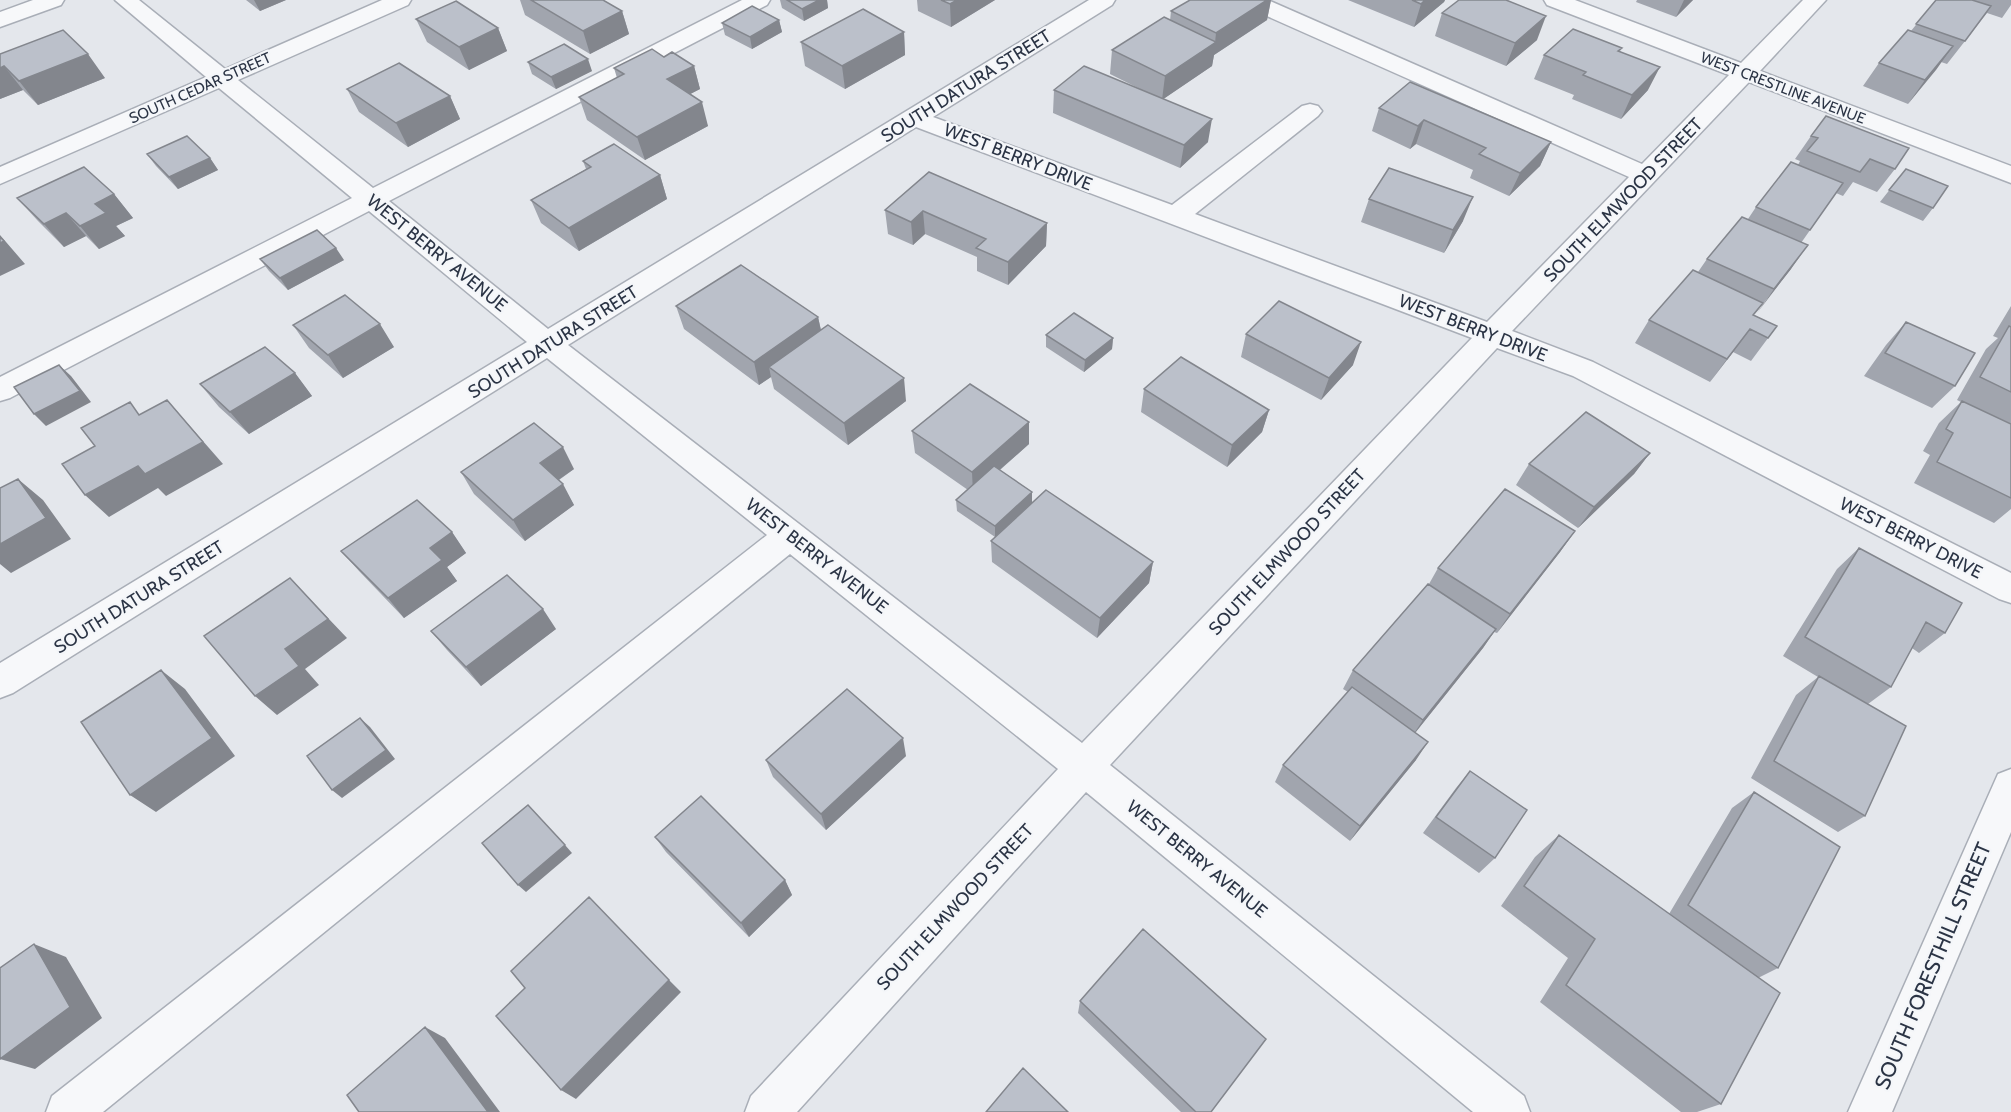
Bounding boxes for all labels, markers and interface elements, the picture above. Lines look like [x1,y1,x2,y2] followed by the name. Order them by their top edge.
[877,25,1055,147] street label: SOUTH DATURA STREET
[1698,48,1868,128] street label: WEST CRESTLINE AVENUE
[126,49,274,127] street label: SOUTH CEDAR STREET
[1539,113,1707,287] street label: SOUTH ELMWOOD STREET
[941,119,1095,195] street label: WEST BERRY DRIVE
[362,190,512,316] street label: WEST BERRY AVENUE
[464,281,642,403] street label: SOUTH DATURA STREET
[1396,290,1550,366] street label: WEST BERRY DRIVE
[1204,464,1370,640] street label: SOUTH ELMWOOD STREET
[1836,493,1986,583] street label: WEST BERRY DRIVE
[741,494,893,618] street label: WEST BERRY AVENUE
[50,536,228,658] street label: SOUTH DATURA STREET
[1122,796,1272,922] street label: WEST BERRY AVENUE
[872,819,1038,995] street label: SOUTH ELMWOOD STREET
[1869,839,1996,1093] street label: SOUTH FORESTHILL STREET

